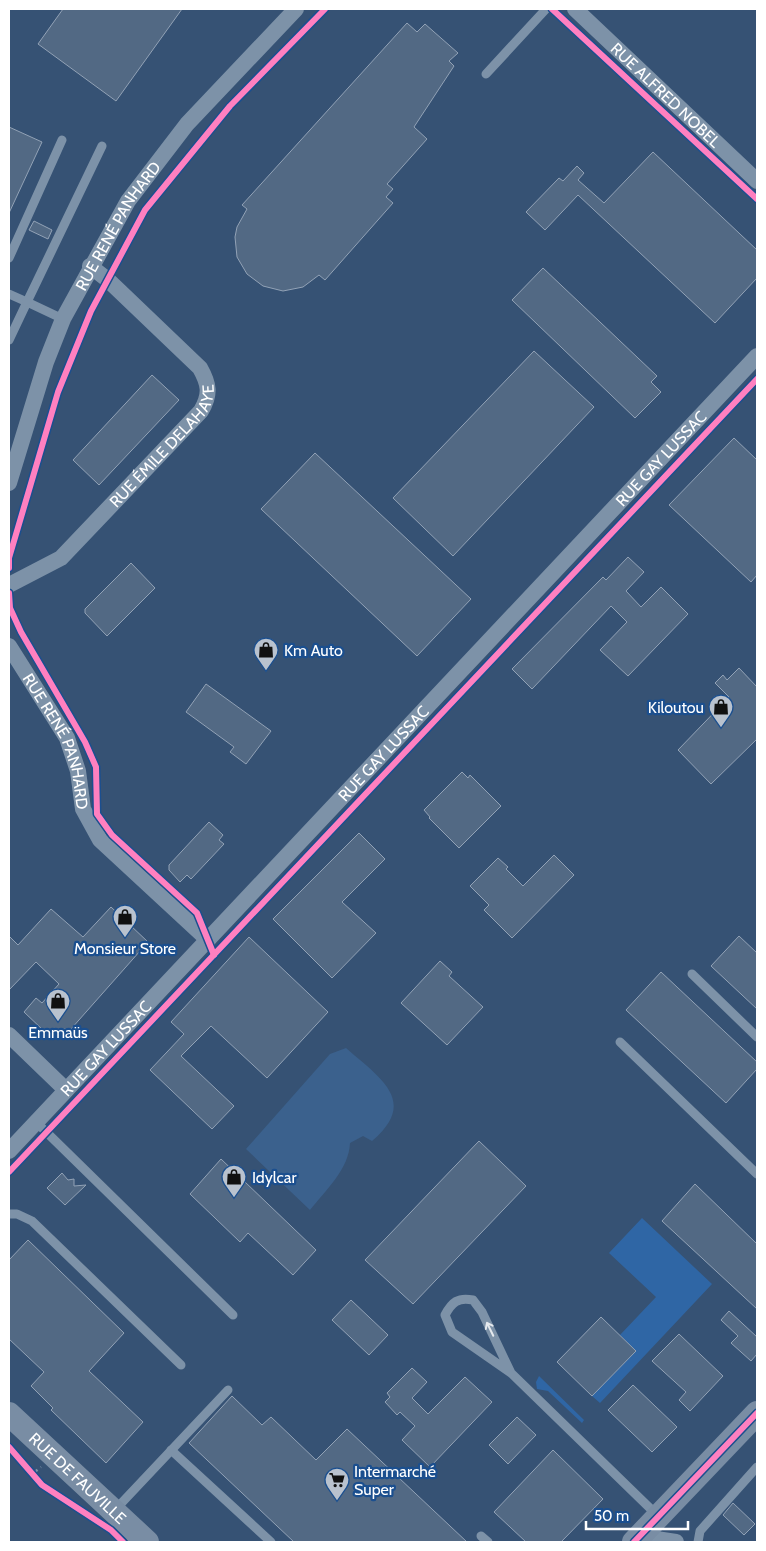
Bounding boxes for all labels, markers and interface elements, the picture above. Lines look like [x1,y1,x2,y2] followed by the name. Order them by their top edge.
[607,39,725,151] street label: RUE ALFRED NOBEL
[71,157,164,294] street label: RUE RENÉ PANHARD
[105,384,217,511] street label: RUE ÉMILE DELAHAYE
[611,407,710,510] street label: RUE GAY LUSSAC
[253,637,279,671] shop icon: Km Auto
[284,641,343,660] place label: Km Auto
[19,670,92,810] street label: RUE RENÉ PANHARD
[708,694,734,728] shop icon: Kiloutou
[648,698,704,717] place label: Kiloutou
[334,702,433,805] street label: RUE GAY LUSSAC
[112,904,138,938] shop icon: Monsieur Store
[74,939,176,958] place label: Monsieur Store
[45,988,71,1022] shop icon: Emmaüs
[56,997,155,1100] street label: RUE GAY LUSSAC
[28,1023,88,1042] place label: Emmaüs
[221,1164,247,1198] shop icon: Idylcar
[252,1168,297,1187] place label: Idylcar
[485,1322,495,1337] one-way arrow
[25,1428,130,1528] street label: RUE DE FAUVILLE
[354,1462,436,1499] place label: Intermarché Super
[324,1467,350,1501] supermarket icon: Intermarché Super
[586,1498,688,1530] scale bar
[594,1507,629,1525] text: 50 m

